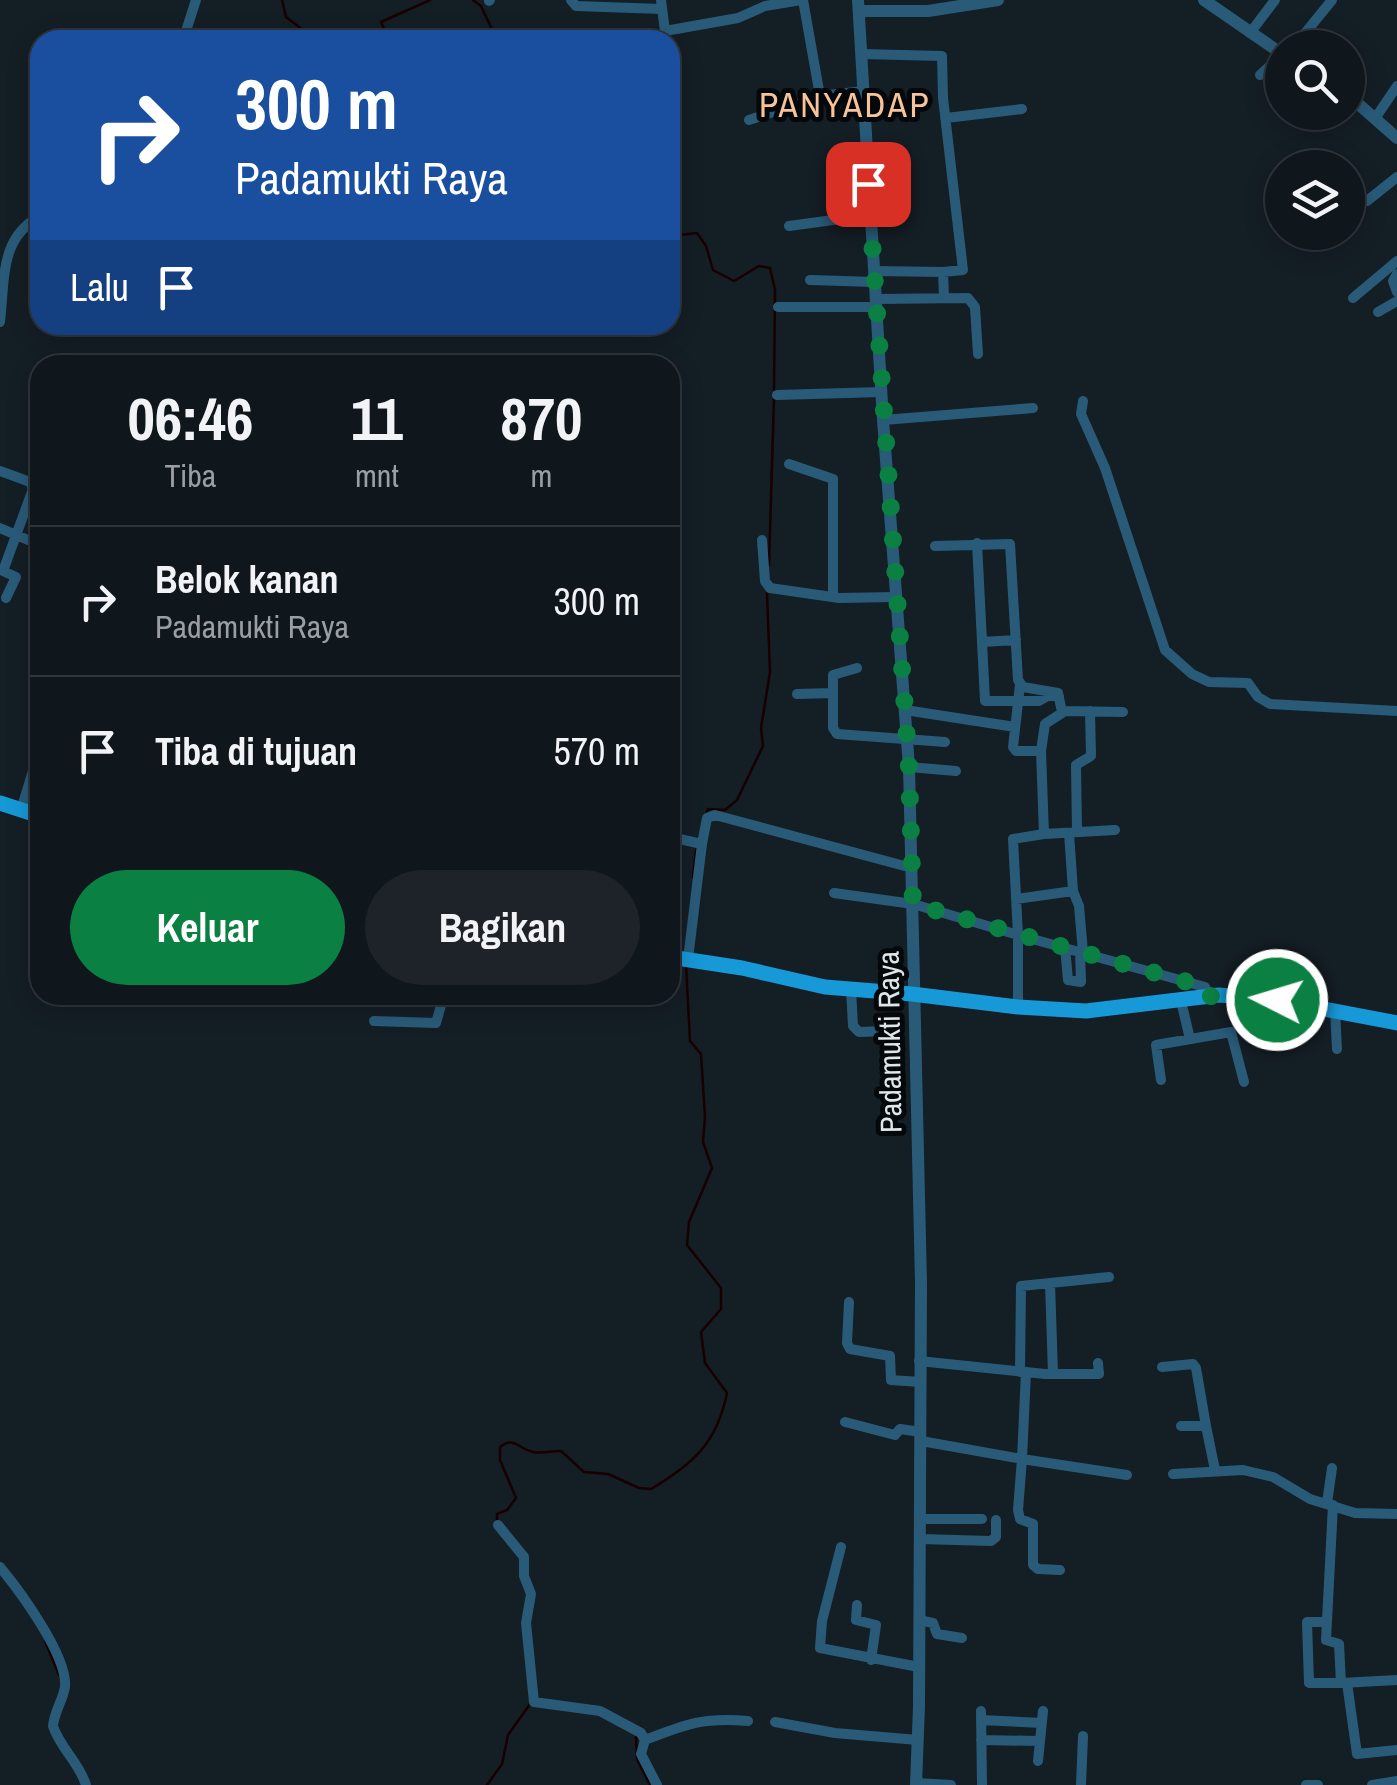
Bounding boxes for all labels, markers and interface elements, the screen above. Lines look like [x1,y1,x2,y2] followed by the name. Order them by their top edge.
[1265,30,1365,250] map controls
[1265,30,1365,130] button: search
[235,57,398,151] text: 300 m
[70,70,200,200] icon: right
[759,81,931,128] district label: PANYADAP
[826,142,911,227] pin
[235,147,508,208] text: Padamukti Raya
[1265,150,1365,250] button: layers
[841,157,896,212] icon: arrive
[149,260,204,315] icon: arrive
[70,262,129,313] text: Lalu
[128,378,253,459] text: 06:46
[351,378,403,459] text: 11
[500,378,582,459] text: 870
[164,454,216,497] text: Tiba
[355,454,399,497] text: mnt
[530,454,552,497] text: m
[155,554,339,605] text: Belok kanan
[70,574,125,629] icon: right
[553,576,640,627] text: 300 m
[155,605,349,648] text: Padamukti Raya
[70,724,125,779] icon: arrive
[155,726,357,777] text: Tiba di tujuan
[553,726,640,777] text: 570 m
[70,870,345,985] button: Keluar
[365,870,640,985] button: Bagikan
[1225,948,1329,1052] position arrow
[867,950,911,1133] street label: Padamukti Raya

